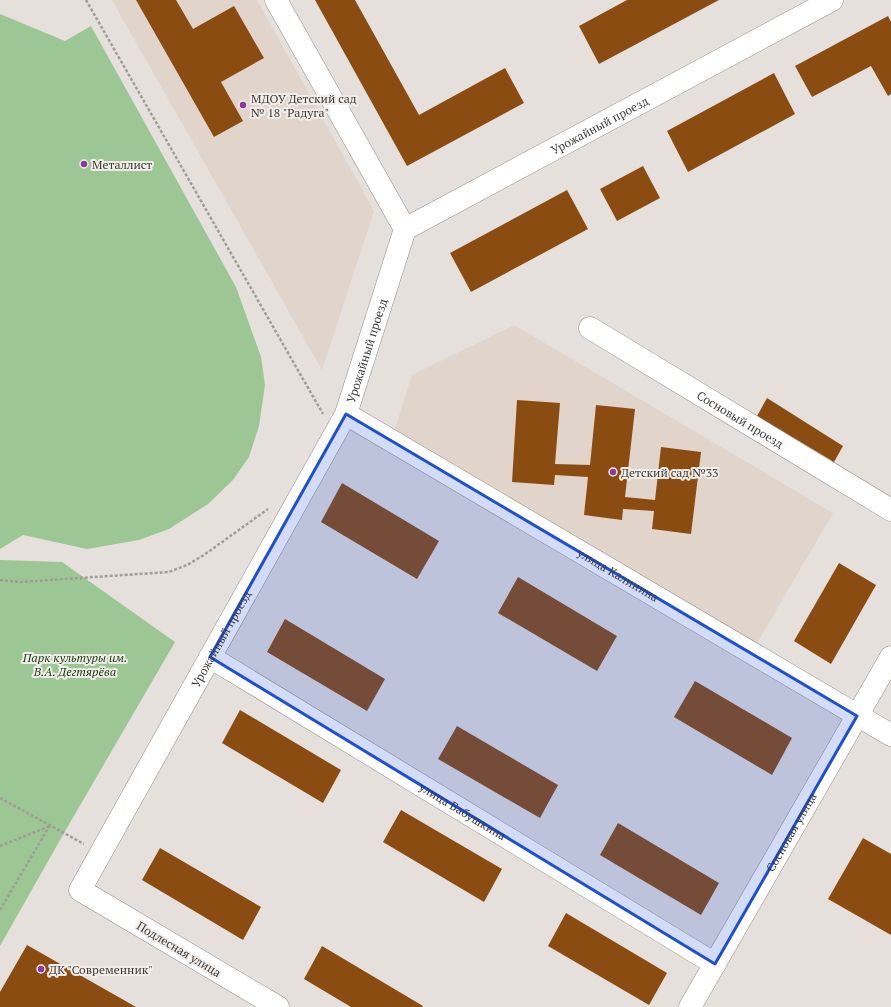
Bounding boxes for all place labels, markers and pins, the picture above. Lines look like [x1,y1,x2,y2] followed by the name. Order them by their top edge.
[251,91,357,120] place label: МДОУ Детский сад № 18 "Радуга"
[238,100,248,110] marker: МДОУ Детский сад № 18 "Радуга"
[92,157,152,172] place label: Металлист
[79,159,89,169] marker: Металлист
[621,465,718,480] place label: Детский сад №33
[608,467,618,477] marker: Детский сад №33
[49,962,153,977] place label: ДК "Современник"
[36,964,46,974] marker: ДК "Современник"

